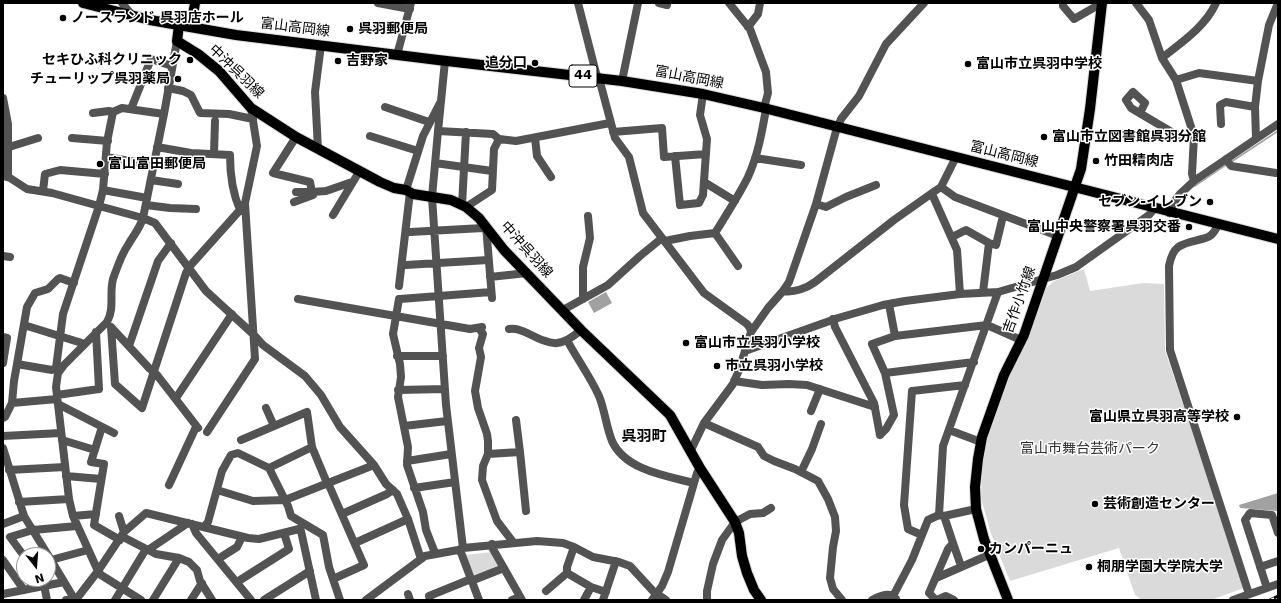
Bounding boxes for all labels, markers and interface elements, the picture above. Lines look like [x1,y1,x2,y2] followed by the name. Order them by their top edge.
[71,10,244,26] place label: ノースランド 呉羽店ホール
[58,13,68,23] marker: ノースランド 呉羽店ホール
[259,15,331,41] street label: 富山高岡線
[358,21,428,37] place label: 呉羽郵便局
[345,24,355,34] marker: 呉羽郵便局
[205,42,267,102] street label: 中沖呉羽線
[42,52,182,68] place label: セキひふ科クリニック
[346,53,388,69] place label: 吉野家
[185,55,195,65] marker: セキひふ科クリニック
[485,55,527,71] place label: 追分口
[333,56,343,66] marker: 吉野家
[976,56,1102,72] place label: 富山市立呉羽中学校
[530,58,540,68] marker: 追分口
[963,59,973,69] marker: 富山市立呉羽中学校
[653,63,725,93] street label: 富山高岡線
[569,65,597,87] road number: 44
[30,71,170,87] place label: チューリップ呉羽薬局
[173,74,183,84] marker: チューリップ呉羽薬局
[1052,129,1206,145] place label: 富山市立図書館呉羽分館
[1039,132,1049,142] marker: 富山市立図書館呉羽分館
[968,138,1040,172] street label: 富山高岡線
[1104,153,1174,169] place label: 竹田精肉店
[108,156,206,172] place label: 富山富田郵便局
[1091,156,1101,166] marker: 竹田精肉店
[95,159,105,169] marker: 富山富田郵便局
[1098,194,1202,210] place label: セブン-イレブン
[1205,197,1215,207] marker: セブン-イレブン
[496,218,556,282] street label: 中沖呉羽線
[1027,219,1181,235] place label: 富山中央警察署呉羽交番
[1184,222,1194,232] marker: 富山中央警察署呉羽交番
[1000,264,1040,336] street label: 吉作小竹線
[694,335,820,351] place label: 富山市立呉羽小学校
[681,338,691,348] marker: 富山市立呉羽小学校
[725,358,823,374] place label: 市立呉羽小学校
[712,361,722,371] marker: 市立呉羽小学校
[1089,409,1229,425] place label: 富山県立呉羽高等学校
[1232,412,1242,422] marker: 富山県立呉羽高等学校
[622,428,666,446] district label: 呉羽町
[1020,441,1160,457] park label: 富山市舞台芸術パーク
[1103,496,1215,512] place label: 芸術創造センター
[1090,499,1100,509] marker: 芸術創造センター
[989,541,1073,557] place label: カンパーニュ
[976,544,986,554] marker: カンパーニュ
[16,547,56,587] north arrow
[1097,559,1223,575] place label: 桐朋学園大学院大学
[1084,562,1094,572] marker: 桐朋学園大学院大学
[33,570,46,586] text: N

